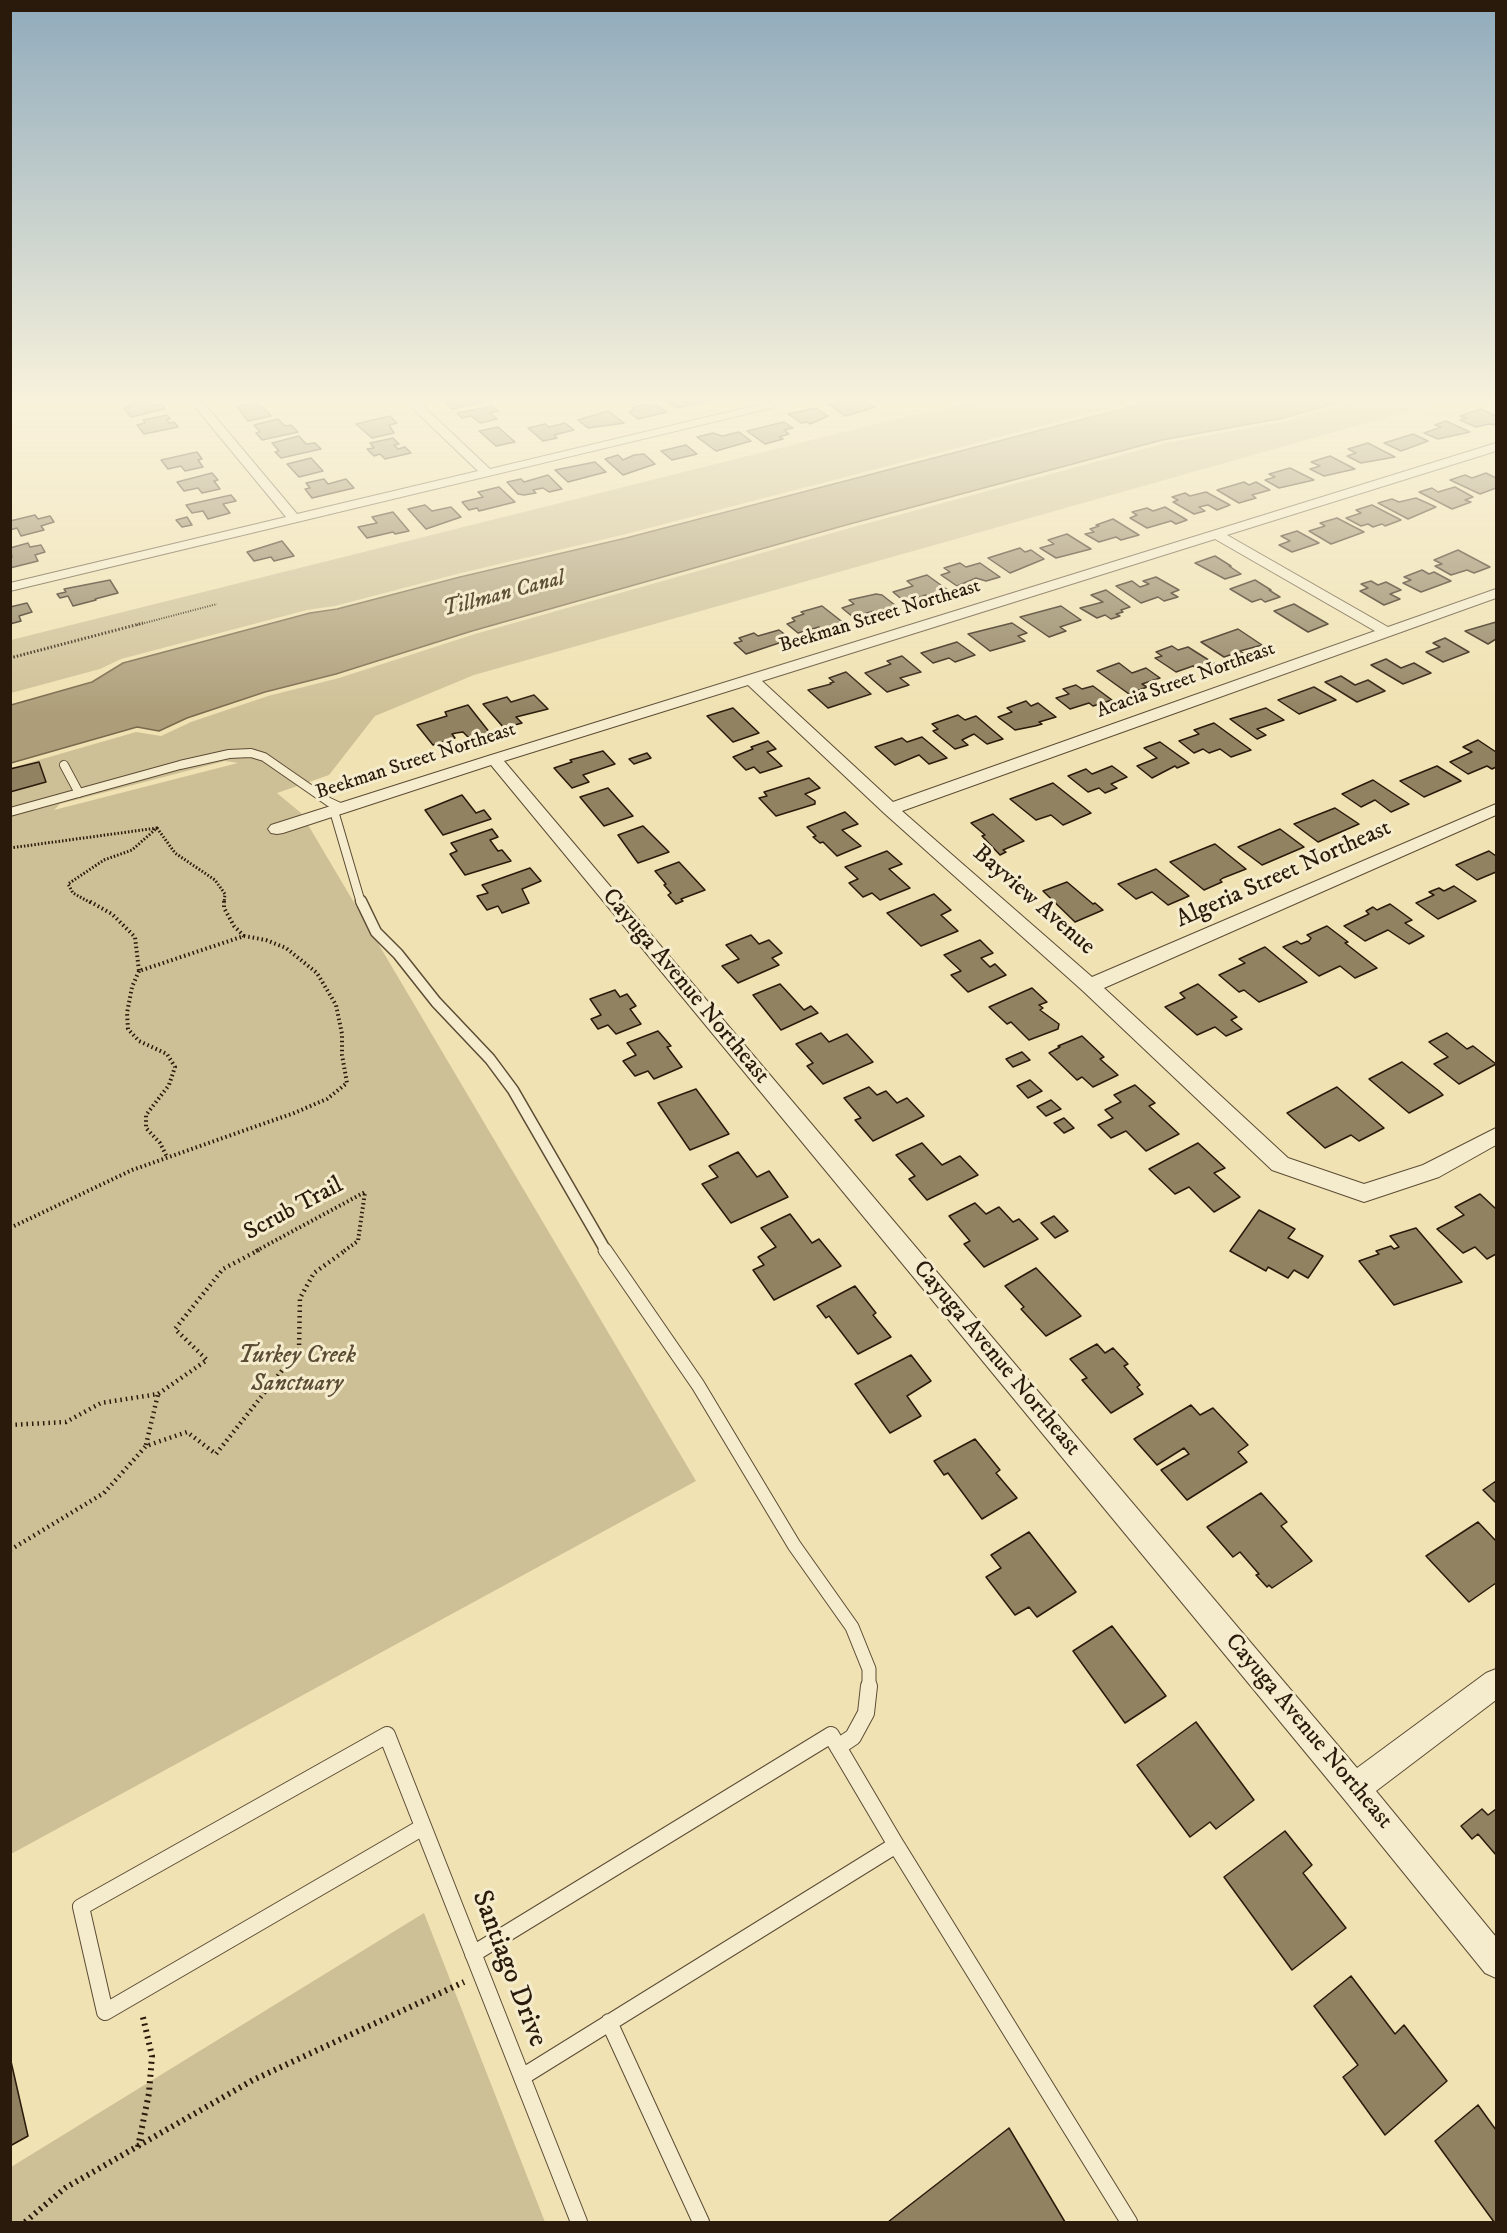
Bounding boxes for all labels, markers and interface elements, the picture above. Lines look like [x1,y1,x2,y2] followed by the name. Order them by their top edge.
[440,566,568,624] water label: Tillman Canal
[777,575,983,659] street label: Beekman Street Northeast
[1094,638,1278,724] street label: Acacia Street Northeast
[313,718,519,806] street label: Beekman Street Northeast
[1172,815,1396,935] street label: Algeria Street Northeast
[966,840,1100,962] street label: Bayview Avenue
[595,883,775,1091] street label: Cayuga Avenue Northeast
[240,1172,348,1248] street label: Scrub Trail
[906,1255,1086,1463] street label: Cayuga Avenue Northeast
[238,1343,356,1399] park label: Turkey Creek Sanctuary
[1218,1628,1398,1836] street label: Cayuga Avenue Northeast
[463,1886,553,2052] street label: Santiago Drive

